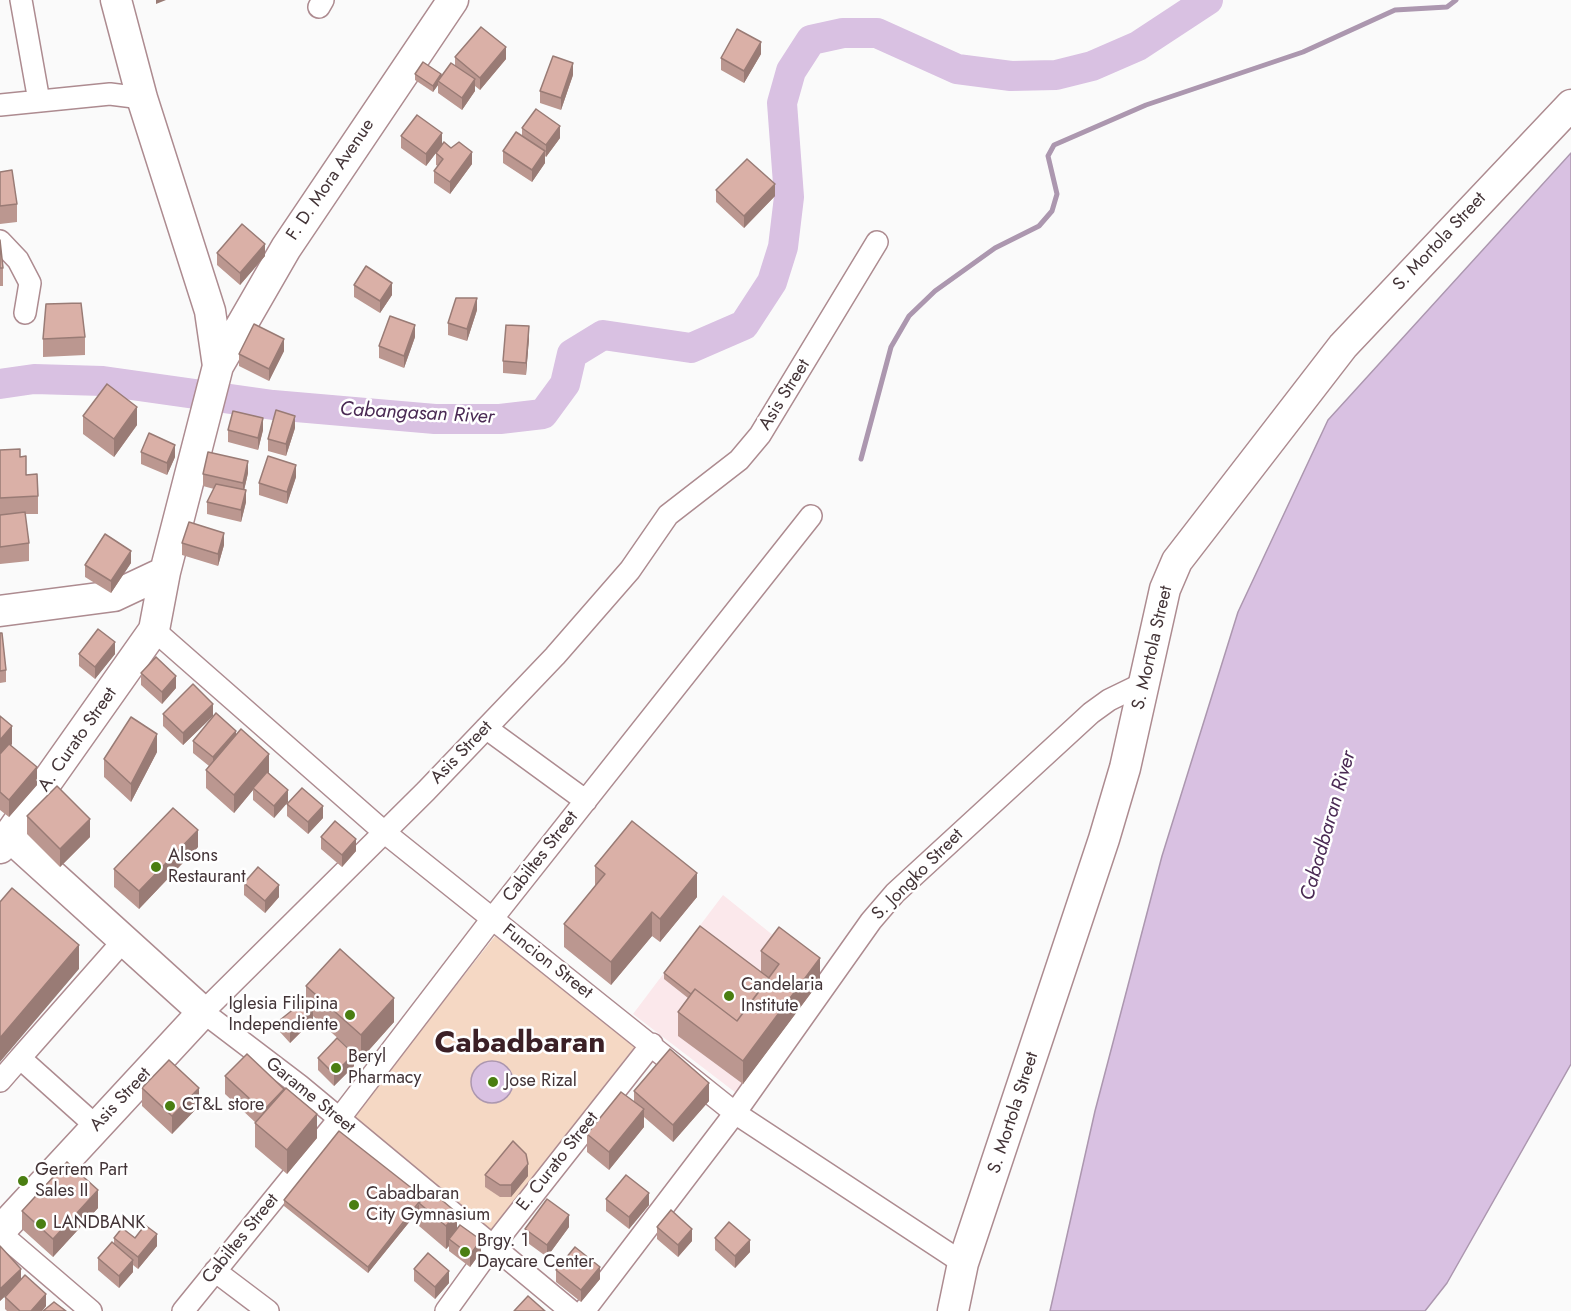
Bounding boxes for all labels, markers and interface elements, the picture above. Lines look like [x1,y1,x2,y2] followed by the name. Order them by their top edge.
[282,115,380,245] street label: F. D. Mora Avenue
[1389,188,1491,296] street label: S. Mortola Street
[755,356,815,434] street label: Asis Street
[339,398,495,430] water label: Cabangasan River
[1128,584,1178,712] street label: S. Mortola Street
[34,684,122,796] street label: A. Curato Street
[427,717,497,789] street label: Asis Street
[1296,748,1362,904] water label: Cabadbaran River
[499,807,583,907] street label: Cabiltes Street
[868,825,968,925] street label: S. Jongko Street
[168,846,246,888] place label: Alsons Restaurant
[149,860,163,874] marker: Alsons Restaurant
[498,920,596,1004] street label: Funcion Street
[741,975,823,1018] place label: Candelaria Institute
[722,989,736,1003] marker: Candelaria Institute
[228,994,338,1036] place label: Iglesia Filipina Independiente
[343,1008,357,1022] marker: Iglesia Filipina Independiente
[435,1027,605,1063] district label: Cabadbaran
[348,1047,421,1090] place label: Beryl Pharmacy
[984,1049,1044,1177] street label: S. Mortola Street
[261,1053,359,1139] street label: Garame Street
[329,1061,343,1075] marker: Beryl Pharmacy
[86,1064,156,1136] street label: Asis Street
[505,1071,577,1093] place label: Jose Rizal
[486,1075,500,1089] marker: Jose Rizal
[182,1095,264,1117] place label: CT&L store
[163,1099,177,1113] marker: CT&L store
[513,1108,603,1216] street label: E. Curato Street
[35,1160,127,1202] place label: Gerrem Part Sales II
[16,1174,30,1188] marker: Gerrem Part Sales II
[366,1184,490,1226] place label: Cabadbaran City Gymnasium
[198,1190,284,1288] street label: Cabiltes Street
[347,1198,361,1212] marker: Cabadbaran City Gymnasium
[53,1213,145,1235] place label: LANDBANK
[34,1217,48,1231] marker: LANDBANK
[477,1231,594,1274] place label: Brgy. 1 Daycare Center
[458,1245,472,1259] marker: Brgy. 1 Daycare Center

